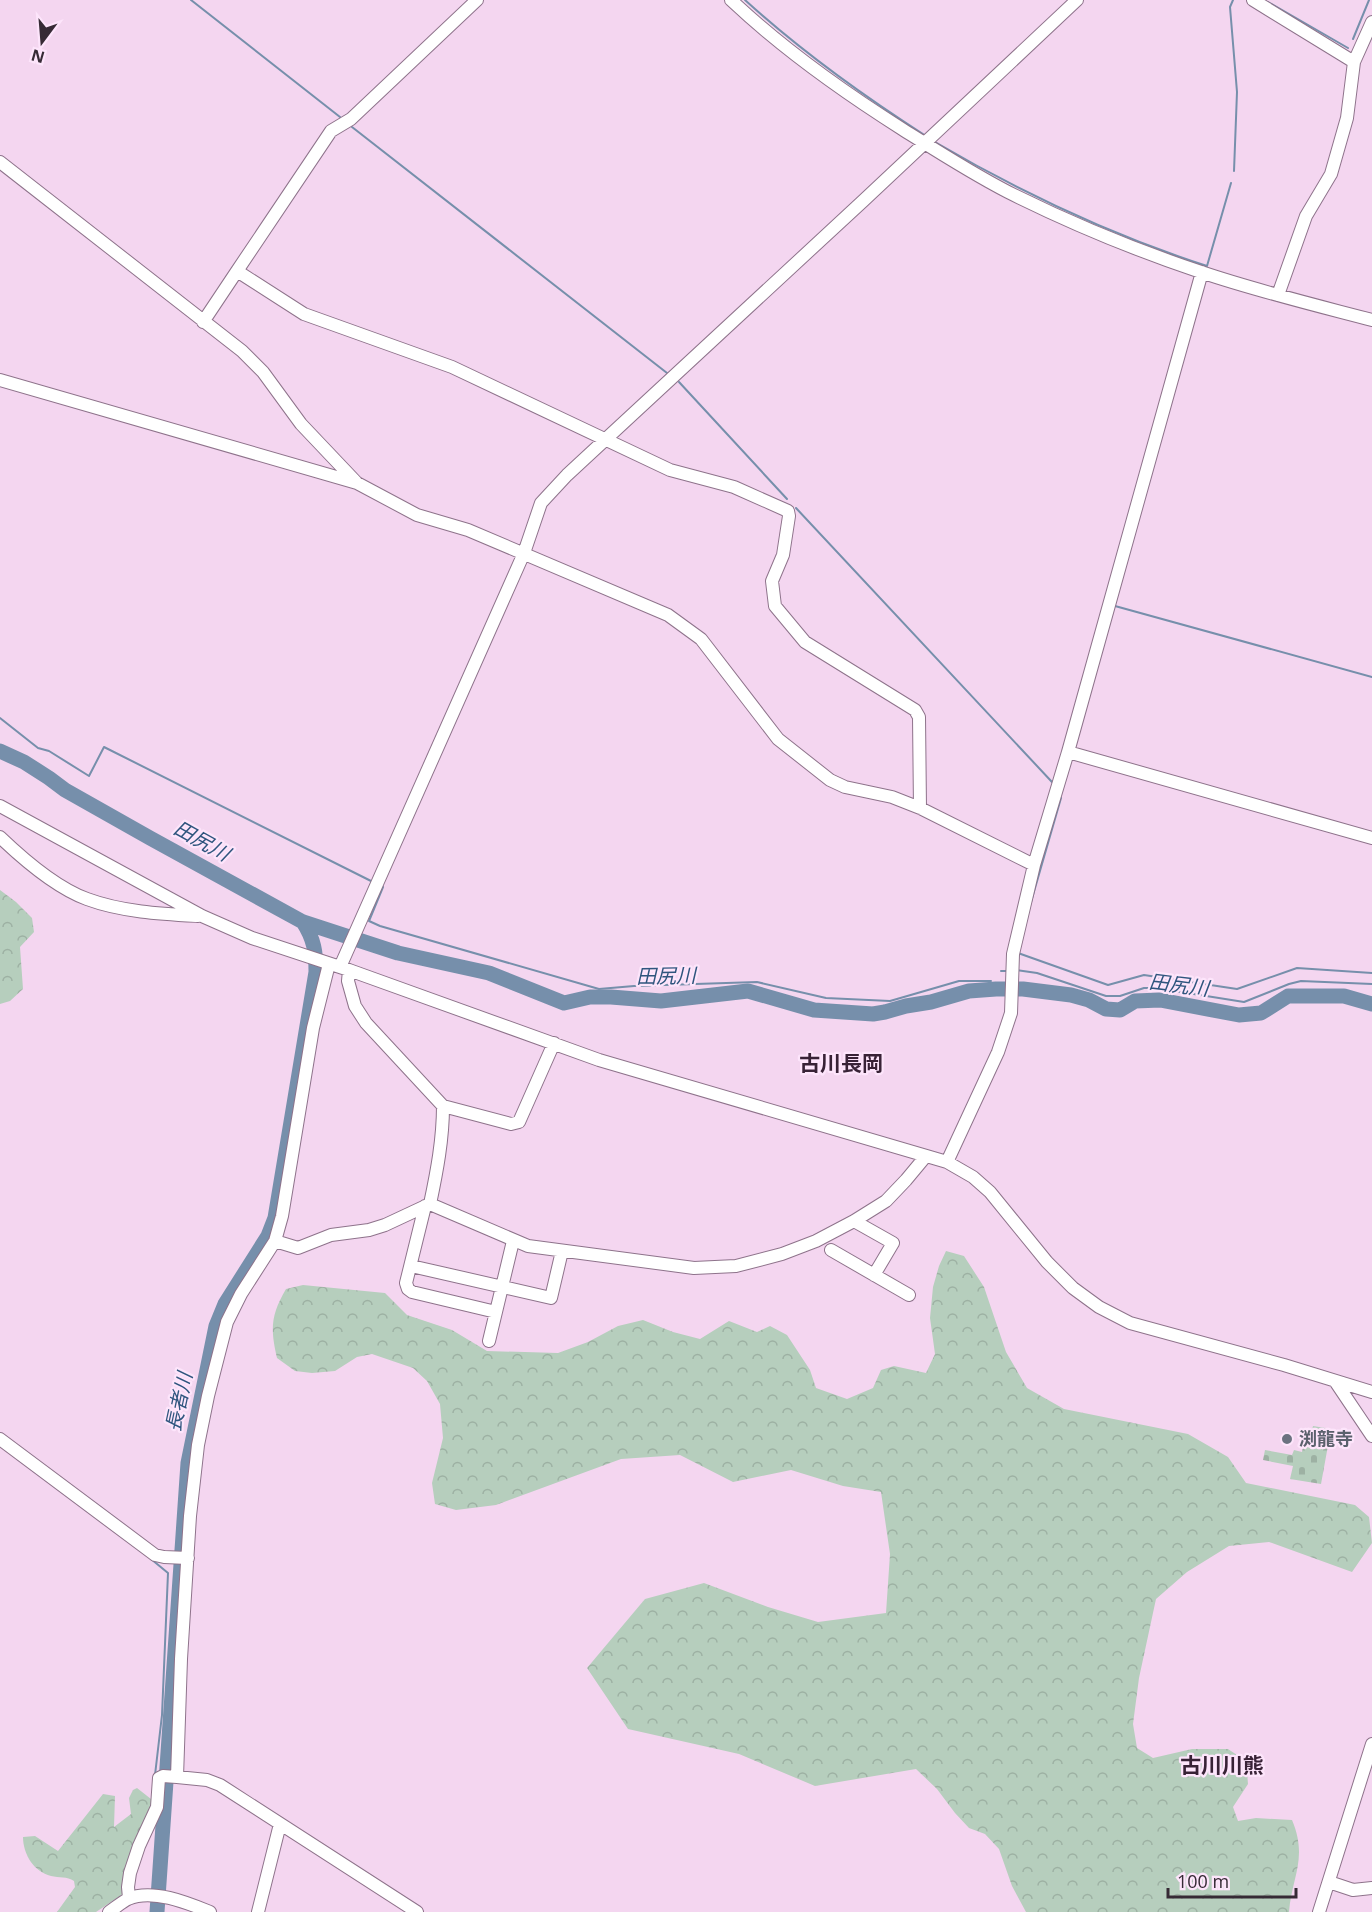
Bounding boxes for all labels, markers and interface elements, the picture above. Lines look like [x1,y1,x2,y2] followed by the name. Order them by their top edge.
[12,12,72,72] north arrow
[29,44,47,69] text: N
[169,814,237,868] water label: 田尻川
[636,961,698,990] water label: 田尻川
[1148,967,1212,1002] water label: 田尻川
[799,1049,883,1077] district label: 古川長岡
[159,1368,198,1434] water label: 長者川
[1299,1426,1353,1450] place label: 渕龍寺
[1280,1432,1294,1446] marker: 渕龍寺
[1180,1751,1264,1779] district label: 古川川熊
[1168,1861,1296,1899] scale bar
[1177,1869,1229,1893] text: 100 m

